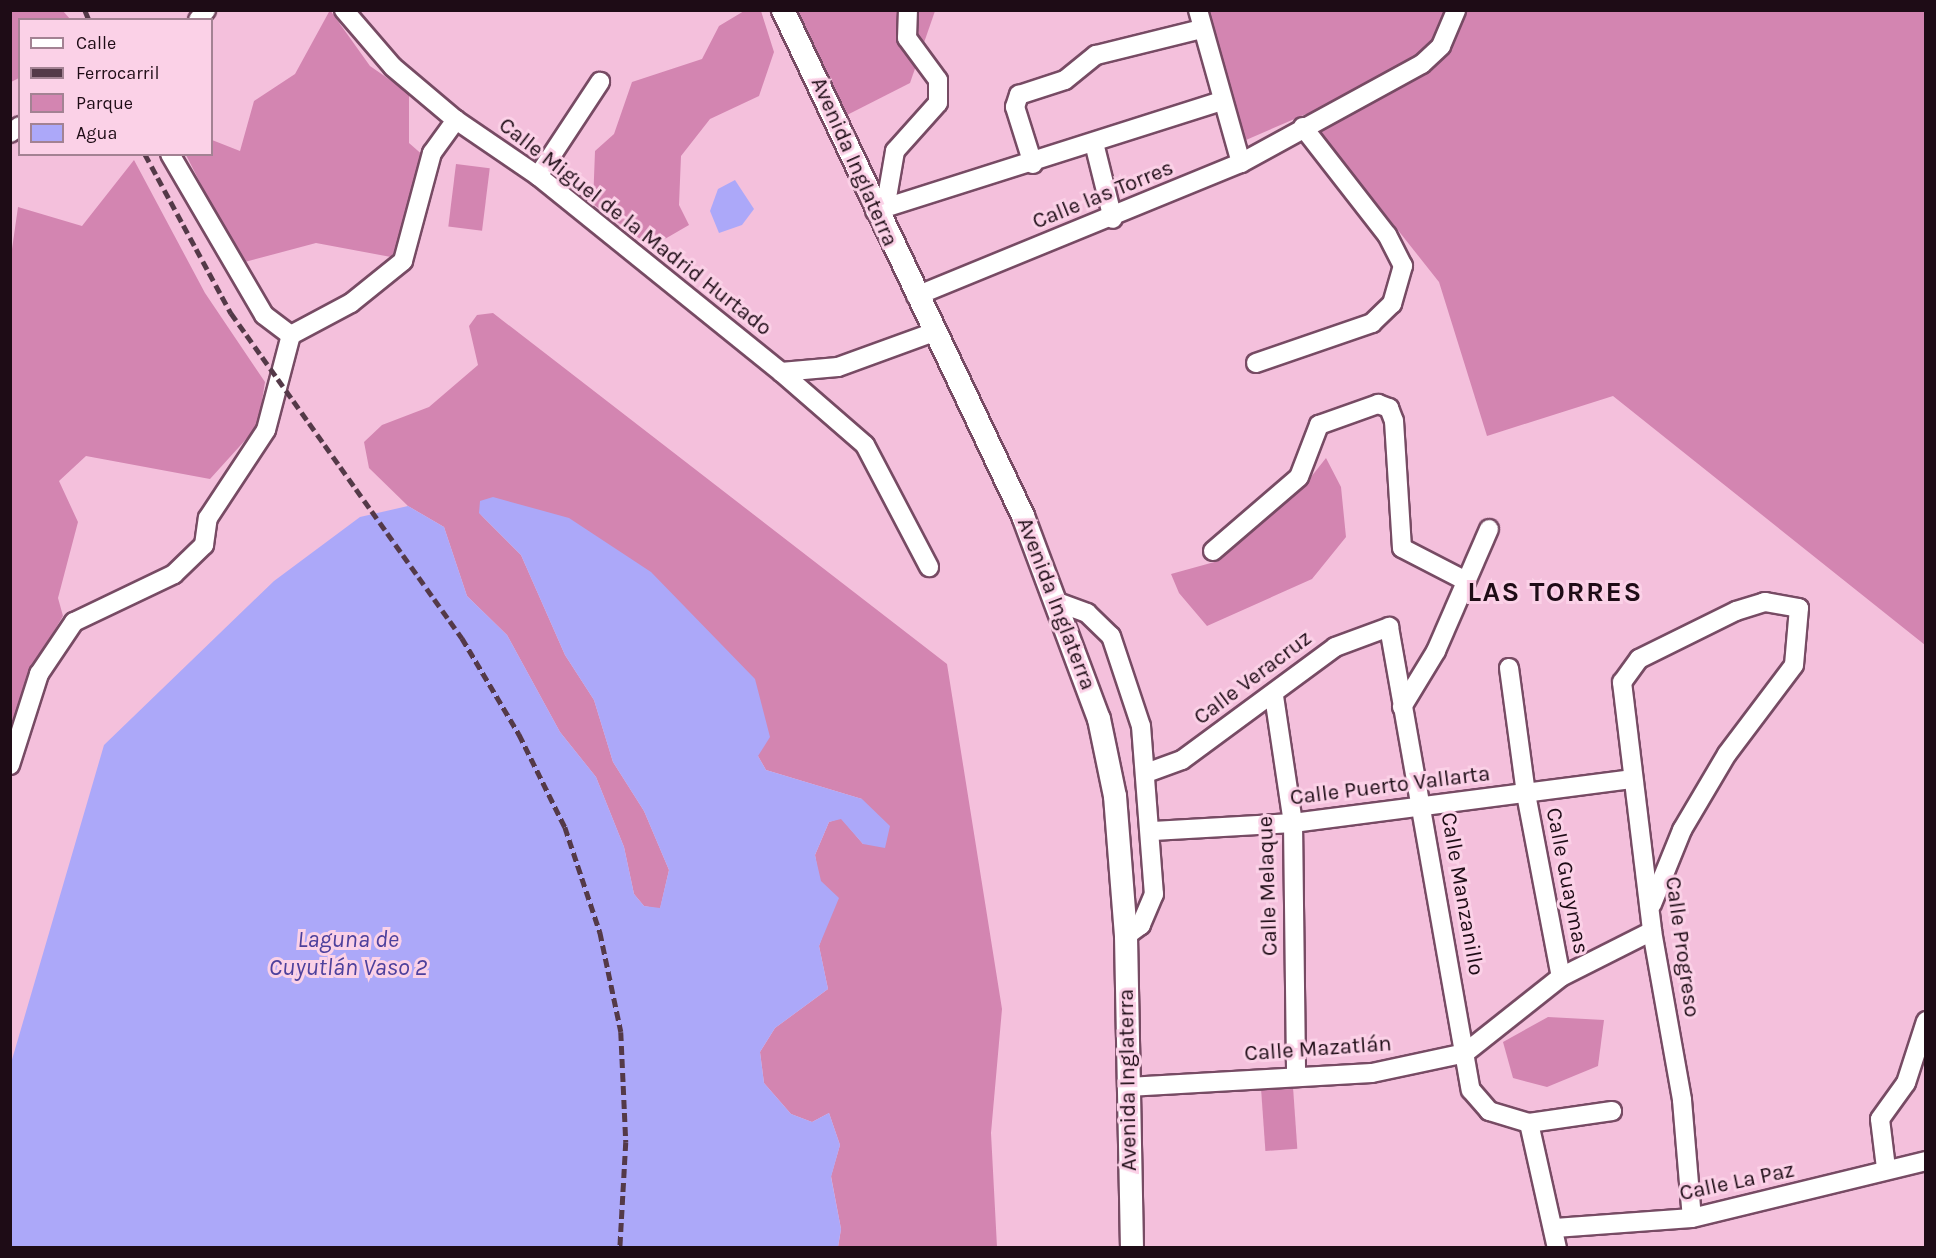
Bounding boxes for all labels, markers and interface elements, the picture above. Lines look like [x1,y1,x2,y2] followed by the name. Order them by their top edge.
[18,18,213,156] legend
[76,32,116,54] text: Calle
[76,62,160,84] text: Ferrocarril
[805,73,903,251] street label: Avenida Inglaterra
[76,92,133,114] text: Parque
[493,112,777,342] street label: Calle Miguel de la Madrid Hurtado
[76,122,117,144] text: Agua
[1029,155,1177,235] street label: Calle las Torres
[1011,514,1101,694] street label: Avenida Inglaterra
[1467,575,1643,609] district label: LAS TORRES
[1189,625,1317,731] street label: Calle Veracruz
[1289,761,1491,811] street label: Calle Puerto Vallarta
[1540,806,1594,956] street label: Calle Guaymas
[1435,810,1489,978] street label: Calle Manzanillo
[1252,816,1284,956] street label: Calle Melaque
[1659,875,1705,1019] street label: Calle Progreso
[269,926,427,982] water label: Laguna de Cuyutlán Vaso 2
[1113,989,1143,1171] street label: Avenida Inglaterra
[1243,1031,1393,1067] street label: Calle Mazatlán
[1677,1157,1797,1207] street label: Calle La Paz

